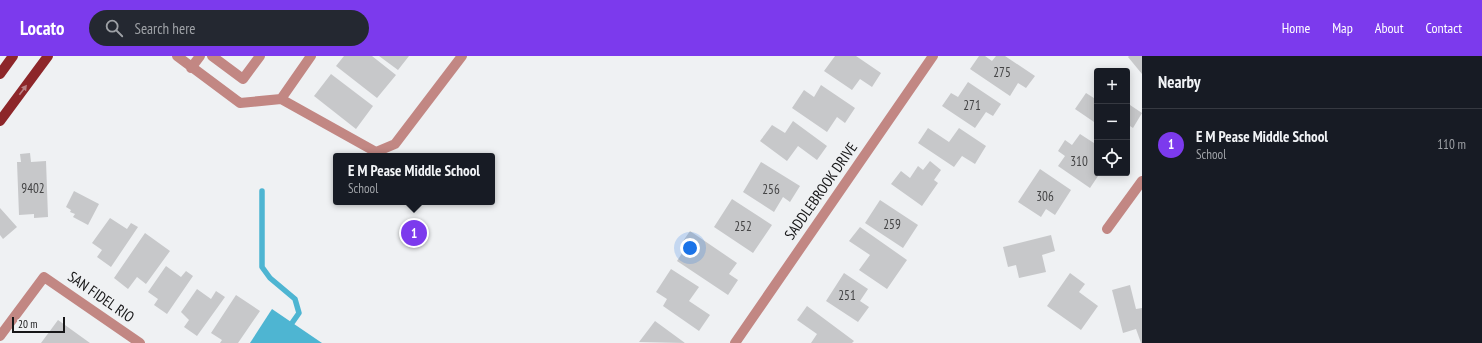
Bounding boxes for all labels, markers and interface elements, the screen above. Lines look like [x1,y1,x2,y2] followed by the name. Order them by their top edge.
[89,10,369,46] search box
[20,16,65,40] text: Locato
[103,17,125,39] icon: search
[135,19,195,38] text: Search here
[1282,19,1310,37] text: Home
[1332,19,1353,37] text: Map
[1375,19,1404,37] text: About
[1426,19,1462,37] text: Contact
[993,64,1011,81] house number: 275
[1094,68,1130,176] map controls
[1094,68,1130,104] button: +
[1158,71,1201,93] text: Nearby
[19,84,27,95] one-way arrow
[963,97,981,114] house number: 271
[1094,104,1130,140] button: −
[1196,127,1328,146] text: E M Pease Middle School
[1168,136,1174,153] text: 1
[1437,136,1466,153] text: 110 m
[780,138,861,243] street label: SADDLEBROOK DRIVE
[1094,140,1130,176] button: locate
[1196,146,1226,163] text: School
[333,153,495,205] popup
[1070,153,1088,170] house number: 310
[348,161,480,180] text: E M Pease Middle School
[21,180,45,197] house number: 9402
[348,180,378,197] text: School
[762,181,780,198] house number: 256
[1036,188,1054,205] house number: 306
[883,216,901,233] house number: 259
[401,218,427,248] pin: 1
[734,218,752,235] house number: 252
[680,238,700,258] your location
[64,267,138,326] street label: SAN FIDEL RIO
[838,287,856,304] house number: 251
[12,315,65,334] scale bar
[18,317,37,331] text: 20 m

